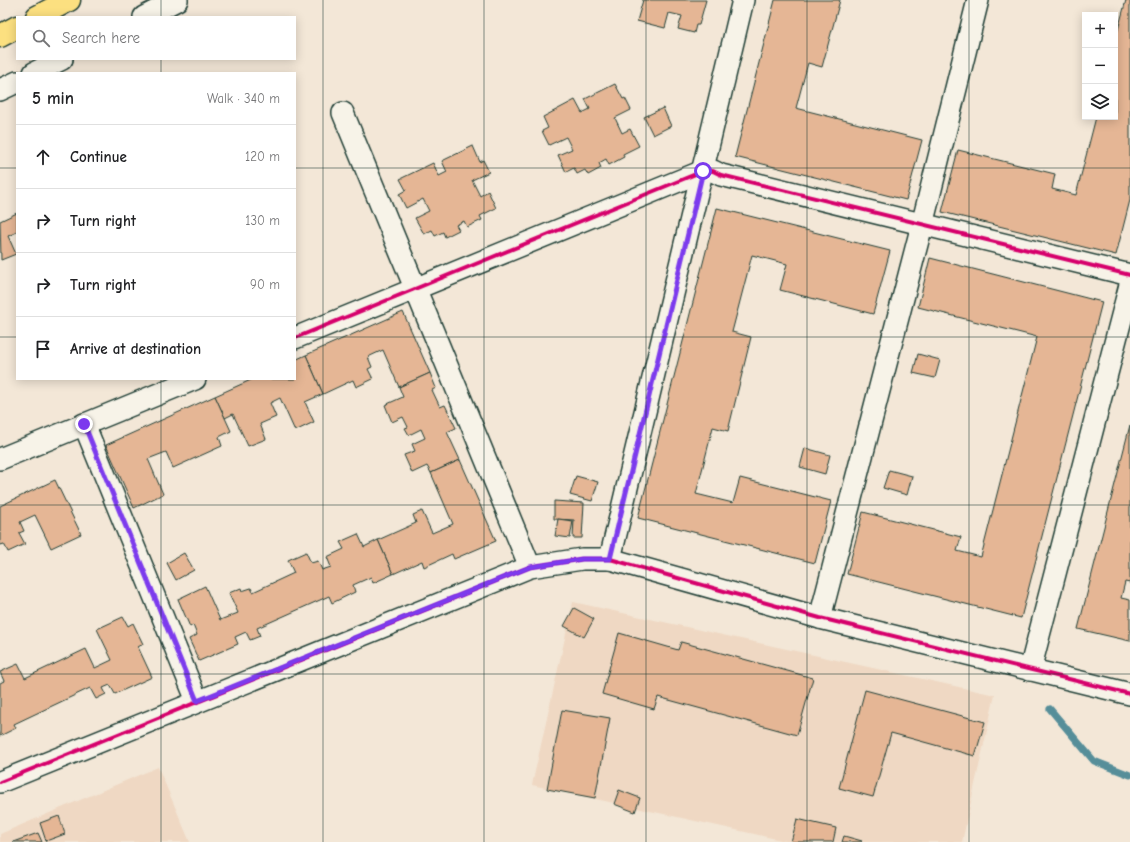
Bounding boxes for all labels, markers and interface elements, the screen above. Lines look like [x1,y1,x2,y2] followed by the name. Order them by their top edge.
[1082,12,1118,120] map controls
[1082,12,1118,48] button: +
[16,16,296,60] search box
[30,27,52,49] icon: search
[62,29,140,47] text: Search here
[1082,48,1118,84] button: −
[1082,84,1118,120] button: layers
[32,89,74,108] text: 5 min
[207,91,280,106] text: Walk · 340 m
[32,146,54,168] icon: ahead
[70,148,127,166] text: Continue
[245,149,280,164] text: 120 m
[694,162,712,180] route start
[32,210,54,232] icon: right
[70,212,136,230] text: Turn right
[245,213,280,228] text: 130 m
[32,274,54,296] icon: right
[70,276,136,294] text: Turn right
[250,277,280,292] text: 90 m
[32,338,54,360] icon: arrive
[70,340,201,358] text: Arrive at destination
[75,415,93,433] route end

